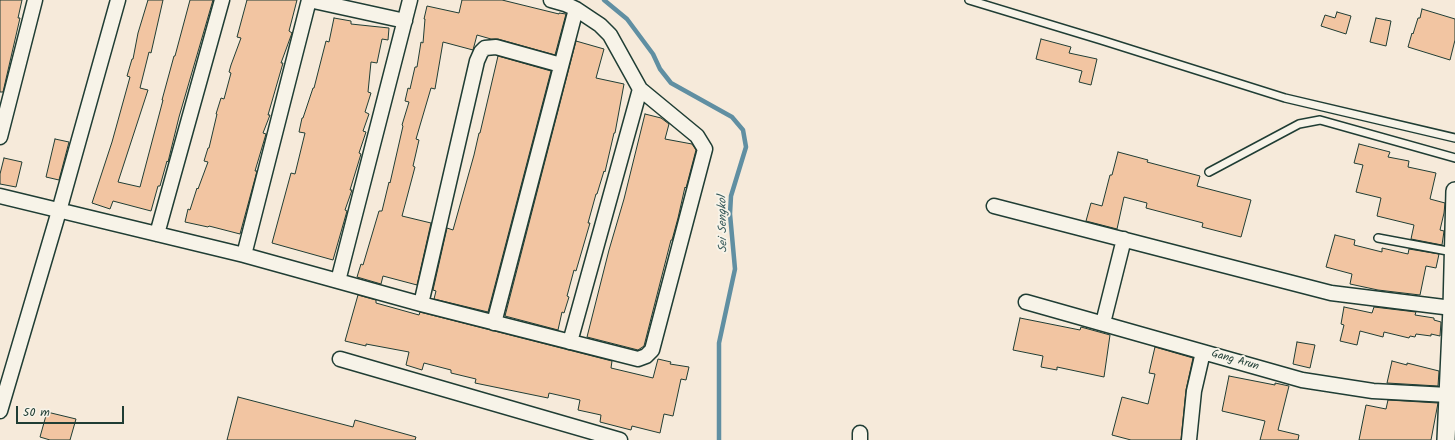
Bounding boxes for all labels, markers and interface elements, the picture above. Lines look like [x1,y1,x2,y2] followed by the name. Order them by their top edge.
[716,195,732,253] water label: Sei Sengkol
[1210,348,1260,374] street label: Gang Arun
[18,398,126,424] scale bar
[23,403,50,422] text: 50 m

